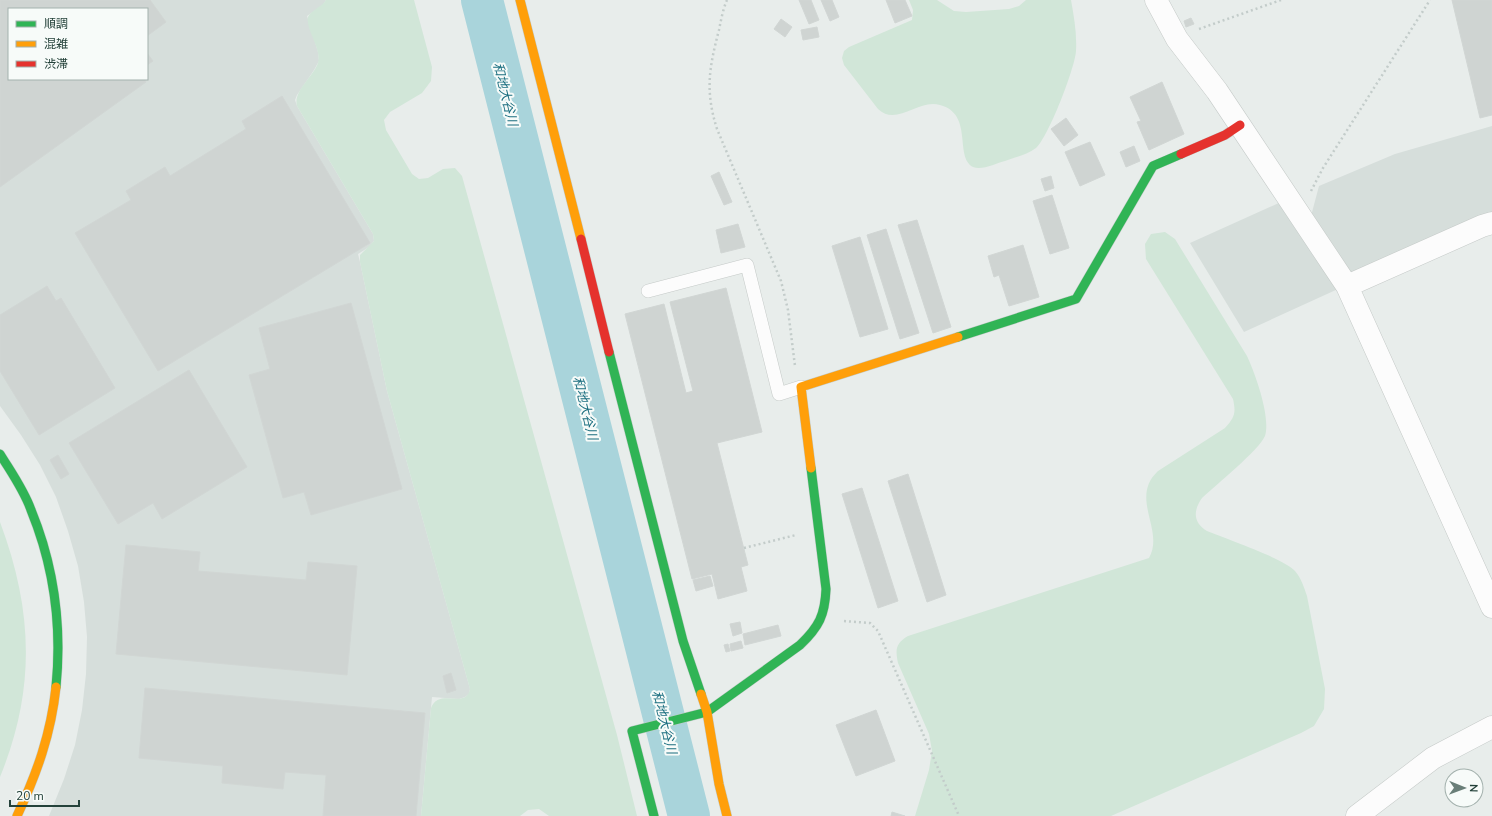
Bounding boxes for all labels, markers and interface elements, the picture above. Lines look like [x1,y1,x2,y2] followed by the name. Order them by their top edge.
[8,8,148,80] legend
[44,16,68,32] text: 順調
[44,36,68,52] text: 混雑
[44,56,68,72] text: 渋滞
[488,61,522,130] water label: 和地大谷川
[568,375,602,444] water label: 和地大谷川
[647,689,681,758] water label: 和地大谷川
[1444,768,1484,808] north arrow
[10,782,79,808] scale bar
[1466,784,1481,792] text: N
[16,788,44,804] text: 20 m

